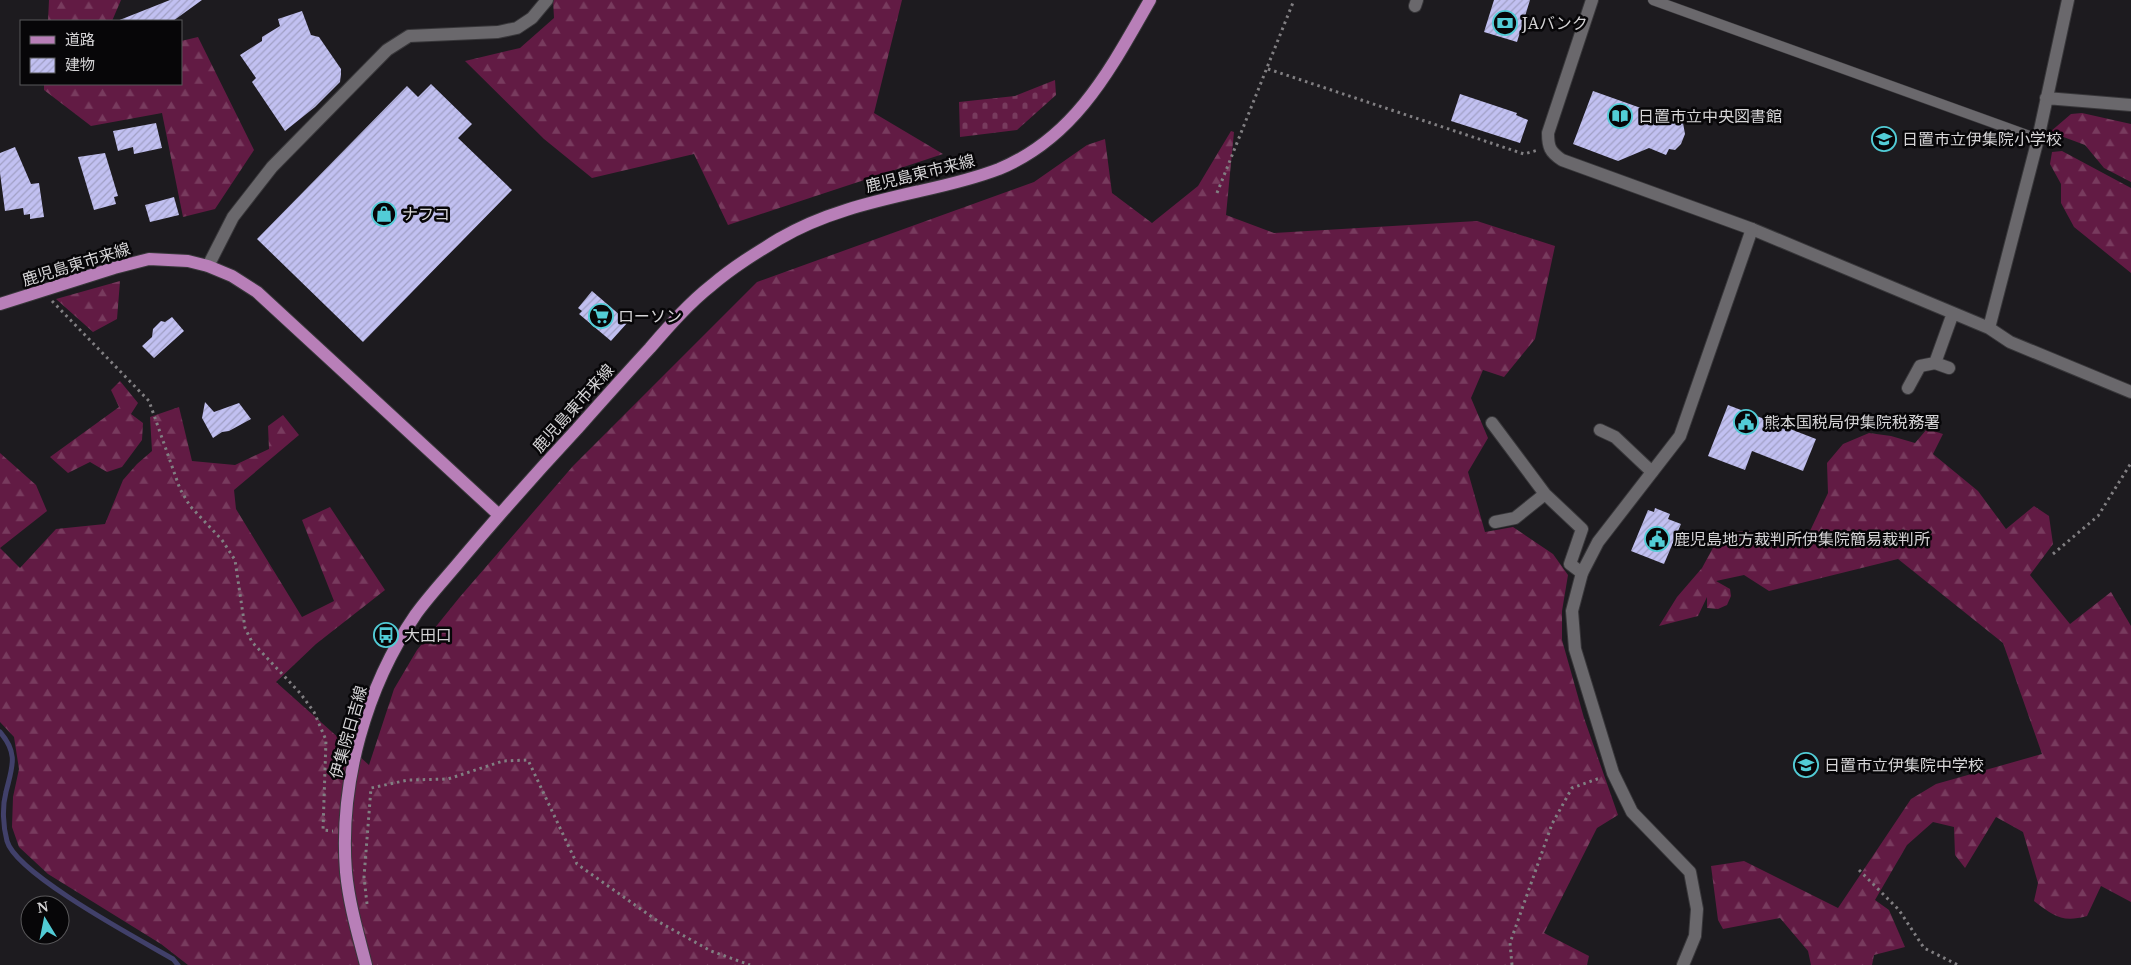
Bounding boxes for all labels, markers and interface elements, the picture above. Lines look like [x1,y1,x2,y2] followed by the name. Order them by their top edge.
[1492,10,1518,36] bank icon: JAバンク
[1521,12,1588,34] place label: JAバンク
[20,20,182,85] legend
[65,29,95,49] text: 道路
[65,54,95,74] text: 建物
[1607,103,1633,129] library icon: 日置市立中央図書館
[1638,105,1782,127] place label: 日置市立中央図書館
[1871,126,1897,152] school or university icon: 日置市立伊集院小学校
[1902,128,2062,150] place label: 日置市立伊集院小学校
[863,149,977,197] street label: 鹿児島東市来線
[371,201,397,227] shop icon: ナフコ
[402,203,450,225] place label: ナフコ
[19,237,133,291] street label: 鹿児島東市来線
[588,303,614,329] supermarket icon: ローソン
[618,305,682,327] place label: ローソン
[527,359,619,457] street label: 鹿児島東市来線
[1733,409,1759,435] public building icon: 熊本国税局伊集院税務署
[1764,411,1940,433] place label: 熊本国税局伊集院税務署
[1644,526,1670,552] public building icon: 鹿児島地方裁判所伊集院簡易裁判所
[1674,528,1930,550] place label: 鹿児島地方裁判所伊集院簡易裁判所
[373,622,399,648] bus stop icon: 大田口
[404,624,452,646] place label: 大田口
[324,683,372,781] street label: 伊集院日吉線
[1793,752,1819,778] school or university icon: 日置市立伊集院中学校
[1824,754,1984,776] place label: 日置市立伊集院中学校
[20,895,70,945] north arrow
[36,896,50,917] text: N

